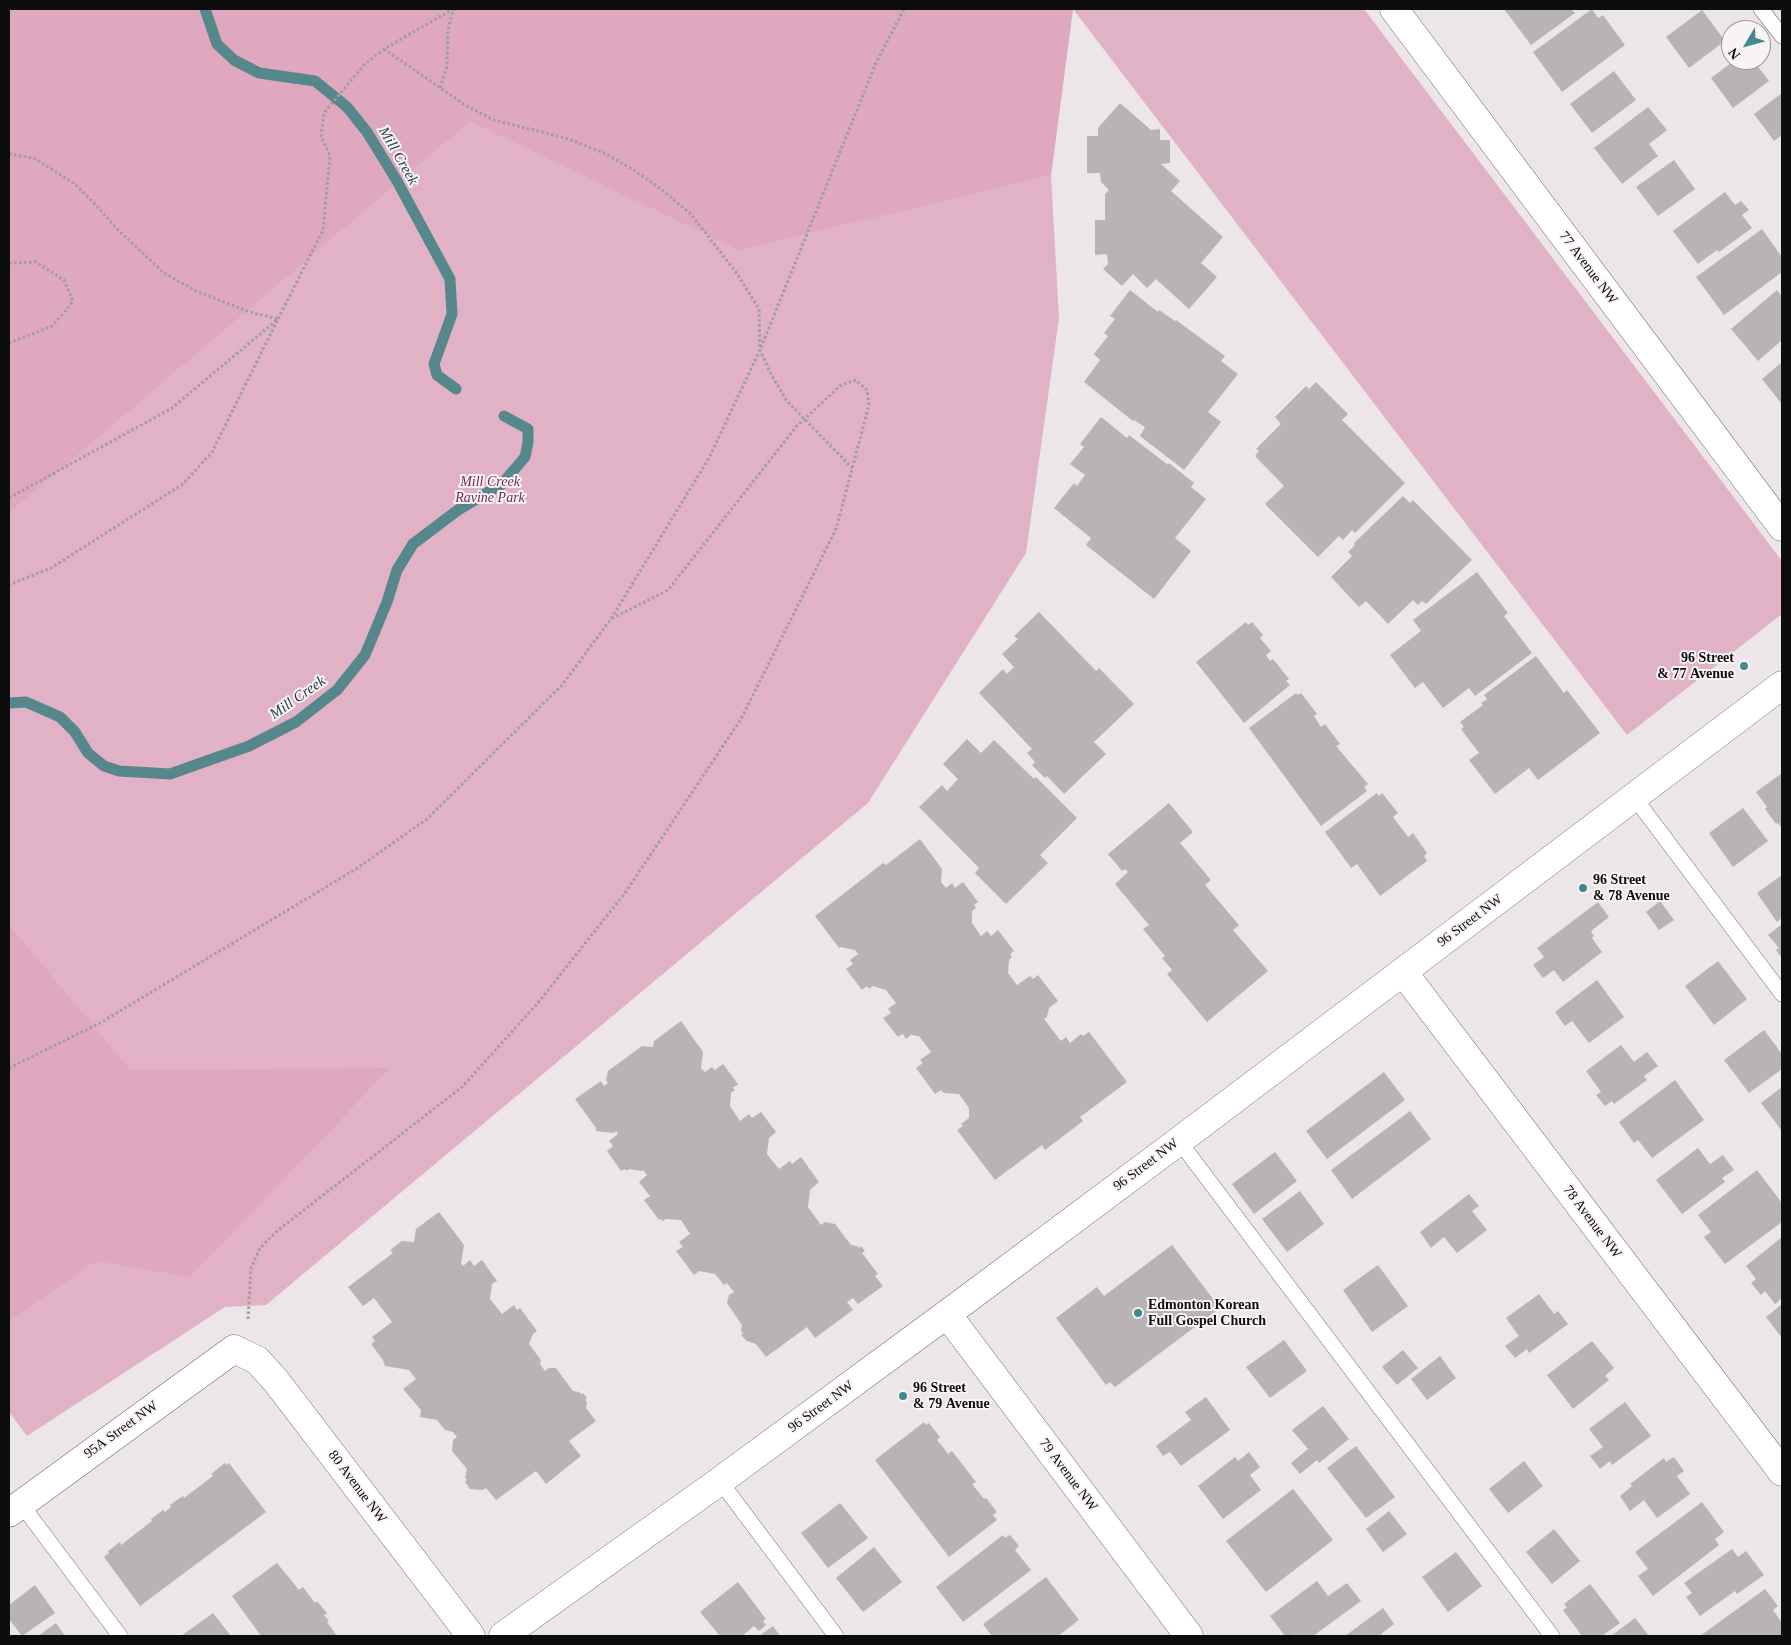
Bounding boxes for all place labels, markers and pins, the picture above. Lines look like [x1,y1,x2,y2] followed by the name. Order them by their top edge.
[1657,650,1734,682] place label: 96 Street & 77 Avenue
[1738,660,1750,672] marker: 96 Street & 77 Avenue
[1593,872,1670,904] place label: 96 Street & 78 Avenue
[1577,882,1589,894] marker: 96 Street & 78 Avenue
[1148,1297,1266,1330] place label: Edmonton Korean Full Gospel Church
[1132,1307,1144,1319] marker: Edmonton Korean Full Gospel Church
[913,1380,990,1412] place label: 96 Street & 79 Avenue
[897,1390,909,1402] marker: 96 Street & 79 Avenue

